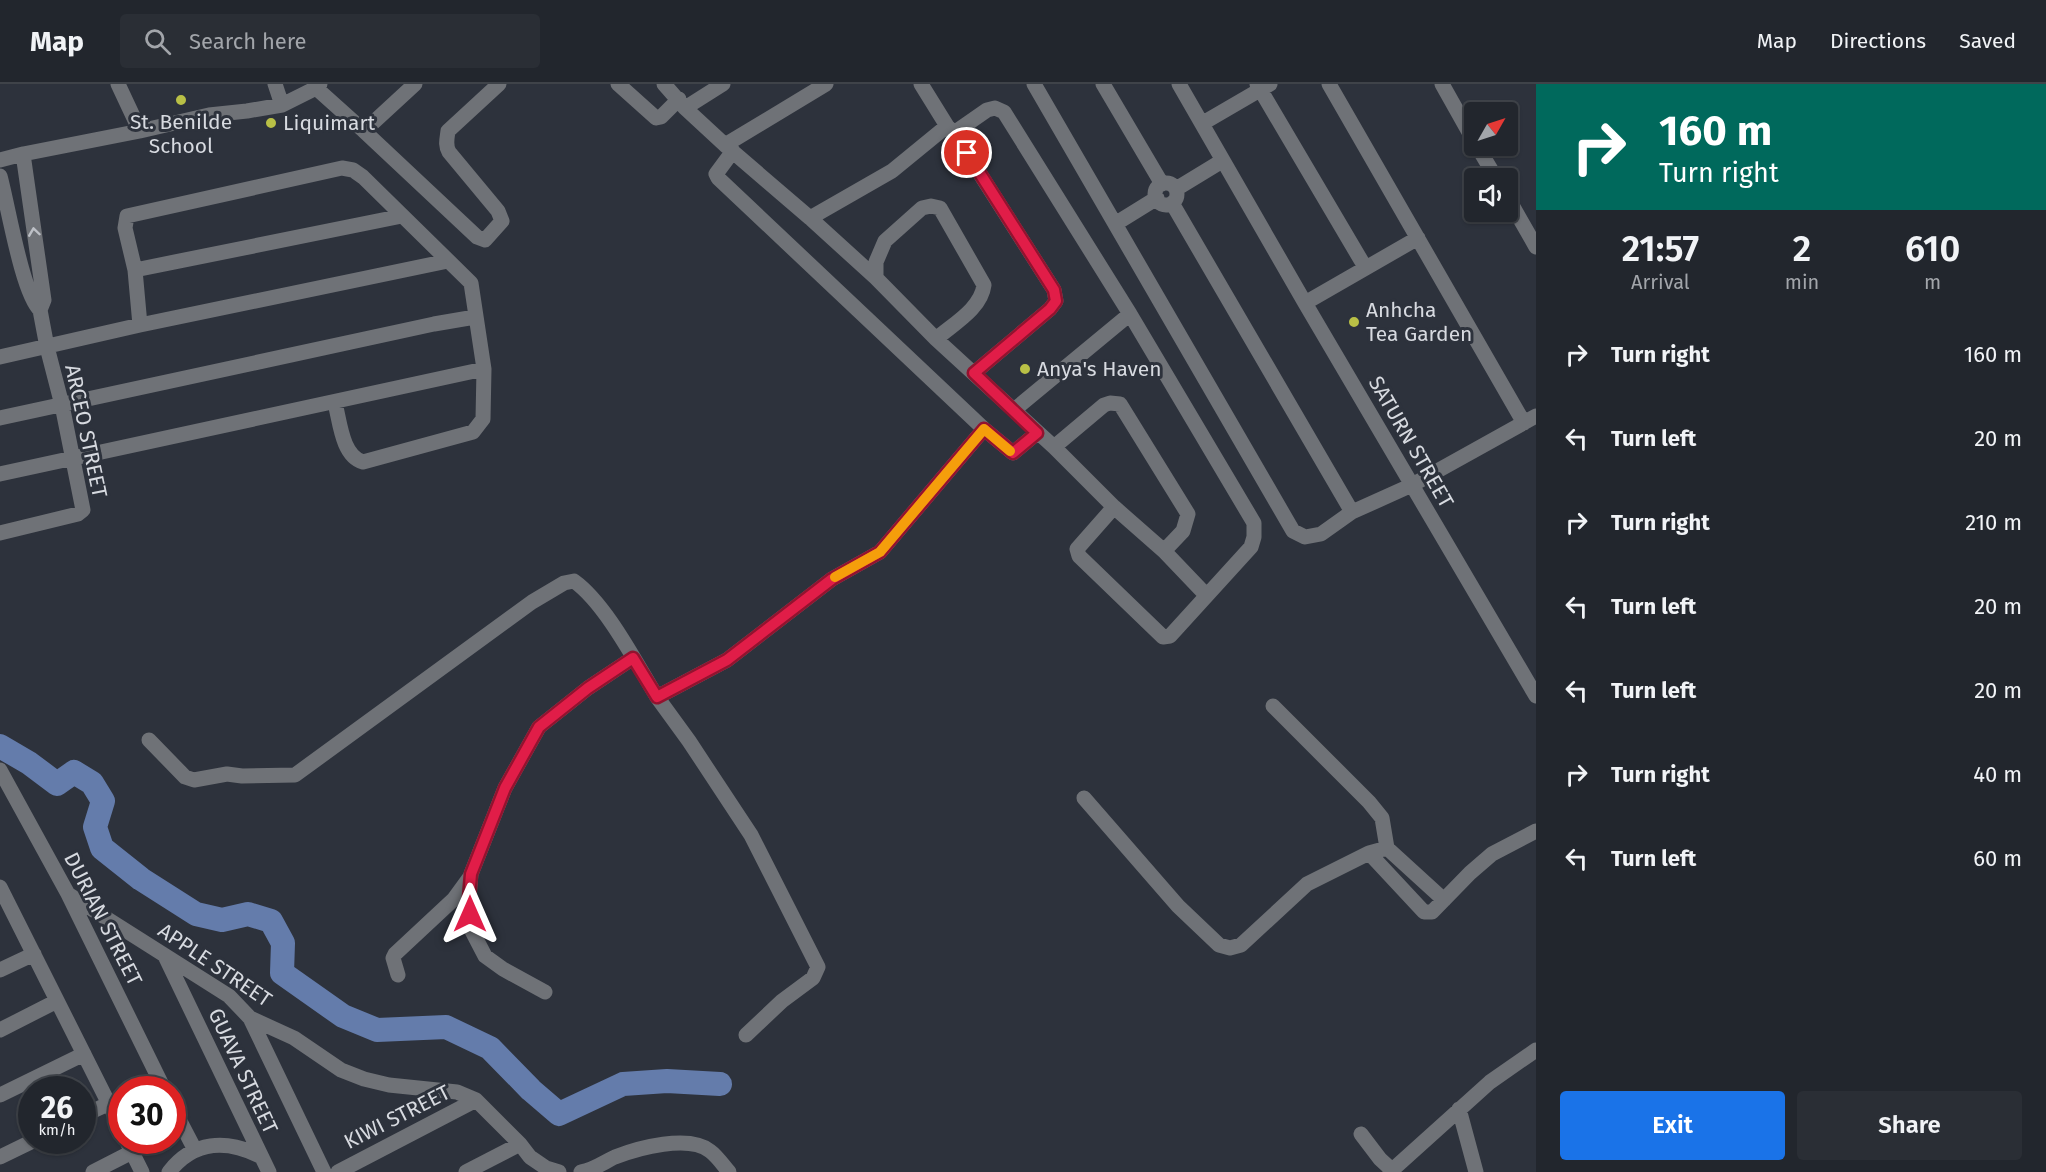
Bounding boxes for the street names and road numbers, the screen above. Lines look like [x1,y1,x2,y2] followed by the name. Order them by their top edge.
[59,362,113,500] street label: ARCEO STREET
[1363,372,1459,513] street label: SATURN STREET
[58,848,148,990] street label: DURIAN STREET
[153,917,277,1013] street label: APPLE STREET
[203,1004,283,1138] street label: GUAVA STREET
[340,1079,455,1155] street label: KIWI STREET

